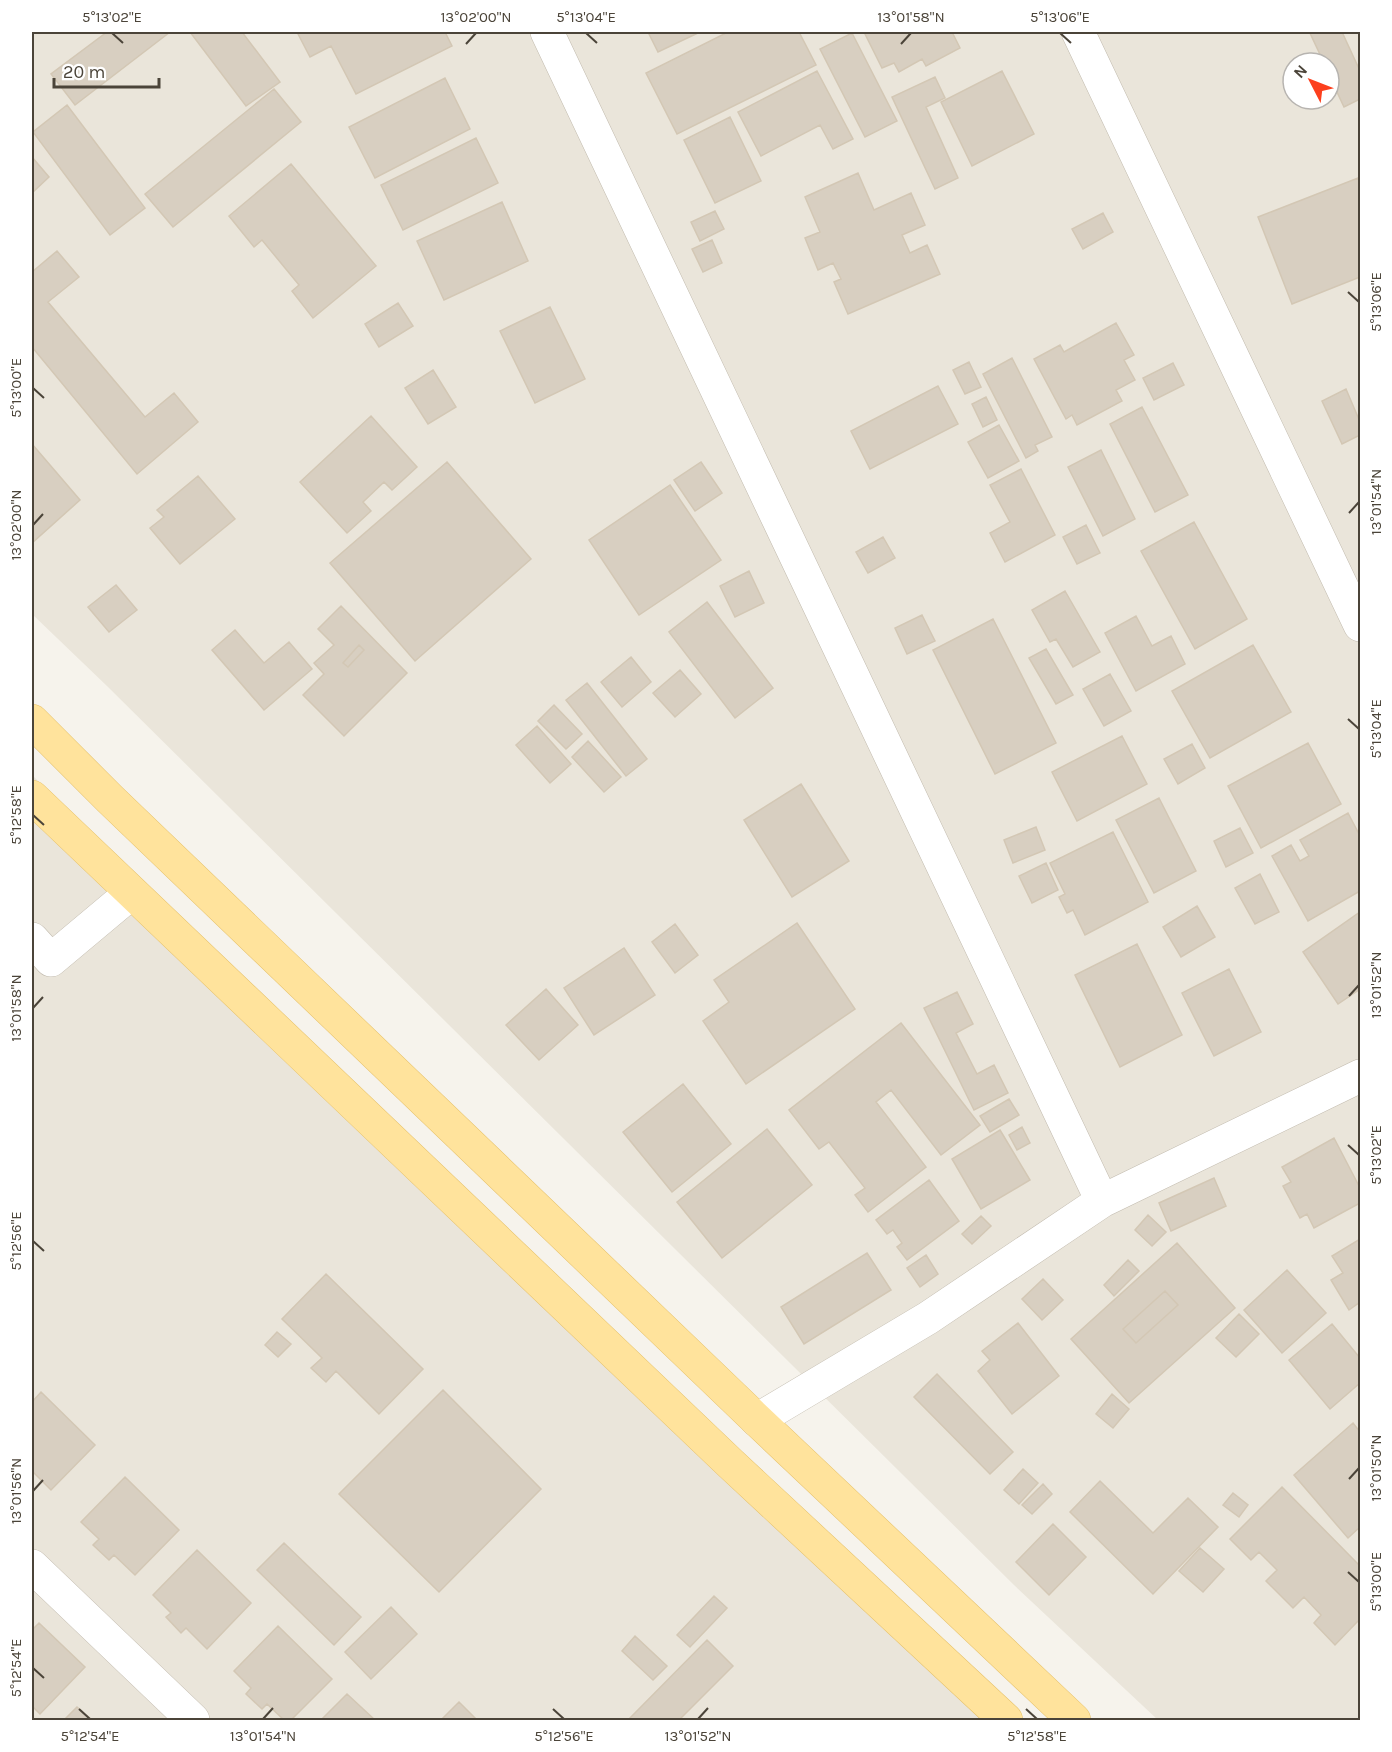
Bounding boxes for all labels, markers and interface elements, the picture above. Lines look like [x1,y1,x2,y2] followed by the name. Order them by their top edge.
[82,8,142,26] text: 5°13'02"E
[440,8,512,26] text: 13°02'00"N
[556,8,616,26] text: 5°13'04"E
[877,8,945,26] text: 13°01'58"N
[1030,8,1090,26] text: 5°13'06"E
[54,51,159,89] scale bar
[1281,51,1341,111] north arrow
[63,61,105,83] text: 20 m
[1289,61,1311,82] text: N
[1367,272,1385,332] text: 5°13'06"E
[7,358,25,418] text: 5°13'00"E
[1367,469,1385,535] text: 13°01'54"N
[7,489,25,561] text: 13°02'00"N
[1367,699,1385,759] text: 5°13'04"E
[7,785,25,845] text: 5°12'58"E
[1367,952,1385,1018] text: 13°01'52"N
[7,974,25,1042] text: 13°01'58"N
[1367,1125,1385,1185] text: 5°13'02"E
[7,1211,25,1271] text: 5°12'56"E
[1367,1434,1385,1502] text: 13°01'50"N
[7,1458,25,1524] text: 13°01'56"N
[1367,1552,1385,1612] text: 5°13'00"E
[7,1638,25,1698] text: 5°12'54"E
[60,1727,120,1745] text: 5°12'54"E
[230,1727,296,1745] text: 13°01'54"N
[534,1727,594,1745] text: 5°12'56"E
[665,1727,731,1745] text: 13°01'52"N
[1007,1727,1067,1745] text: 5°12'58"E

